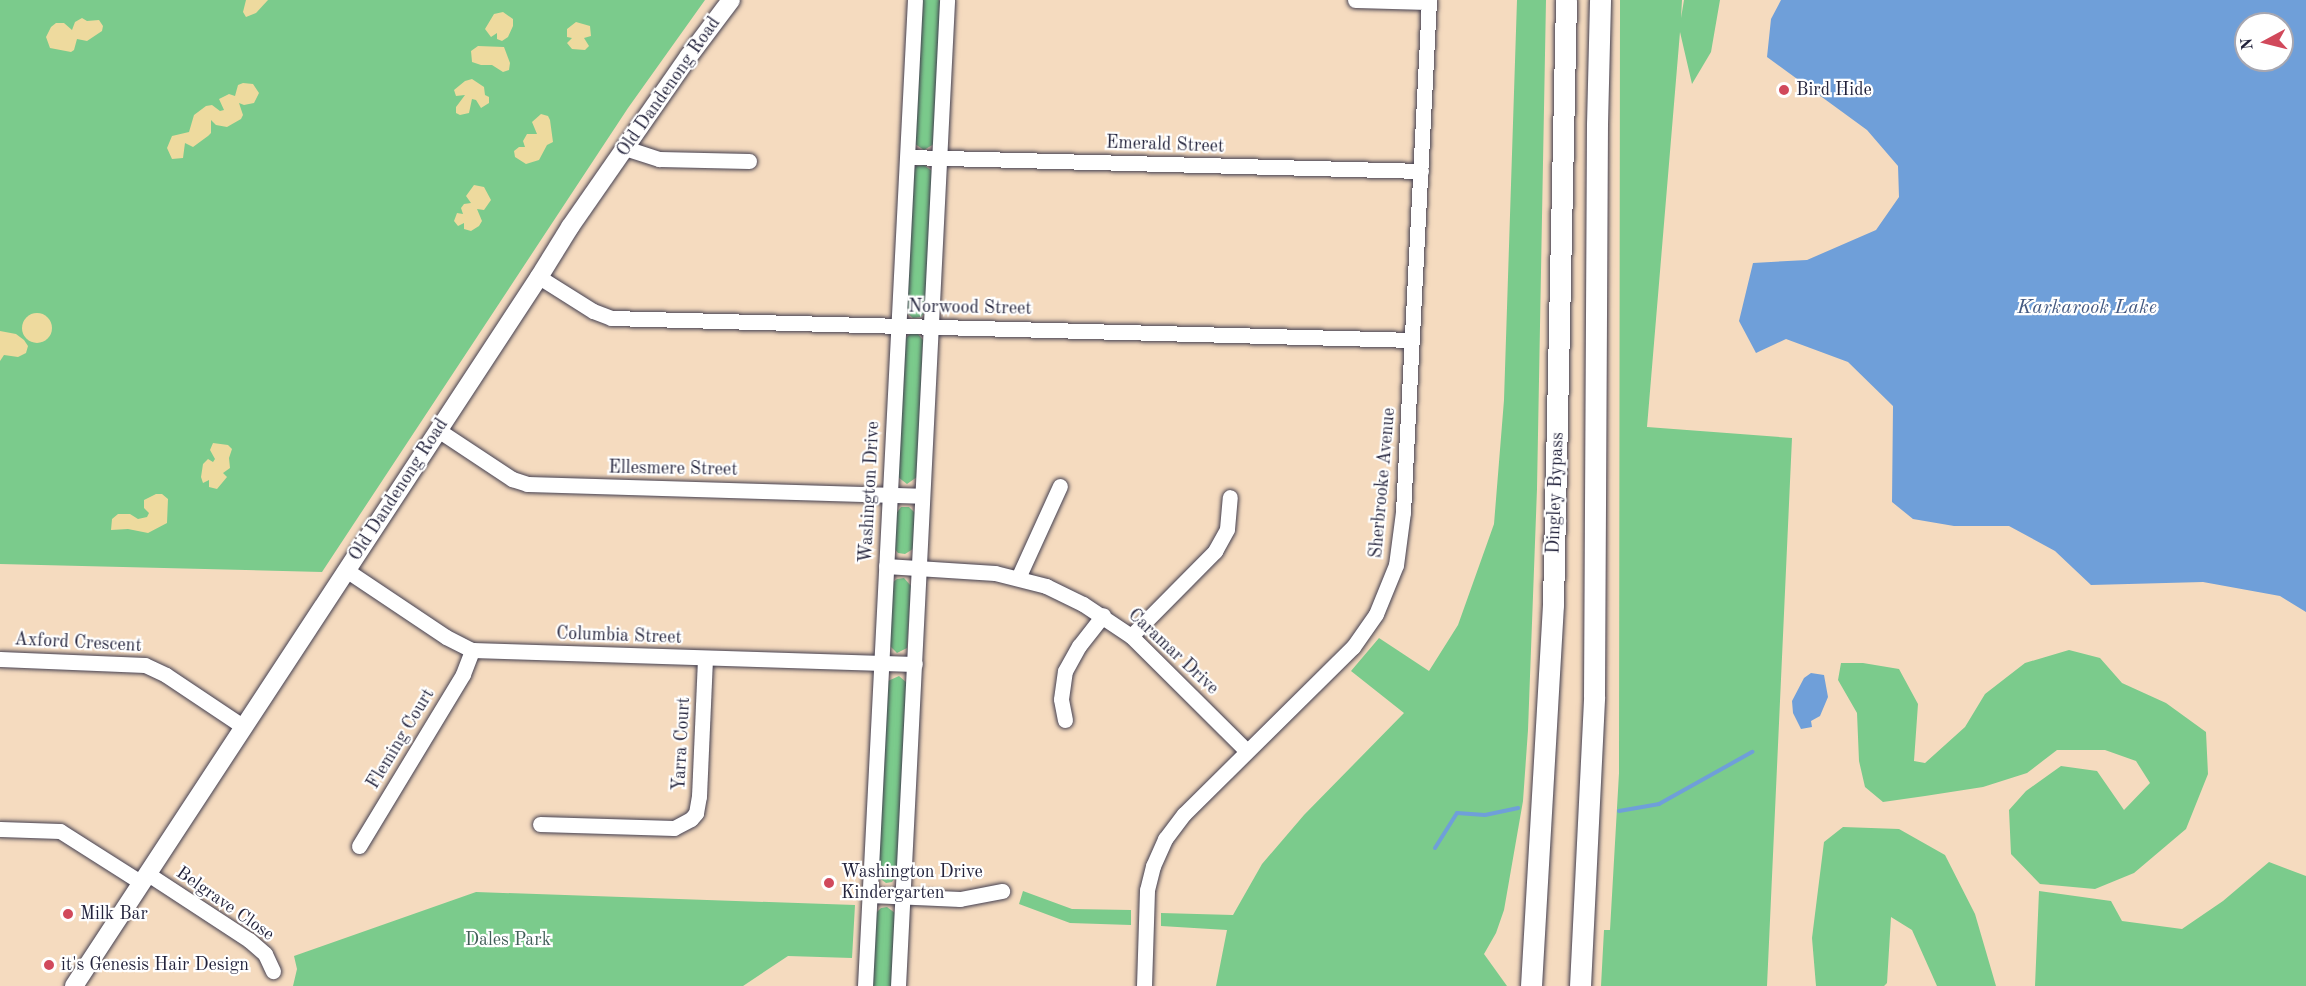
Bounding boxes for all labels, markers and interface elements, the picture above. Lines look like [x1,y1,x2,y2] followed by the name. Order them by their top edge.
[2234,12,2294,72] north arrow
[613,13,725,161] street label: Old Dandenong Road
[2239,37,2257,51] text: N
[1796,79,1872,101] place label: Bird Hide
[1777,83,1791,97] marker: Bird Hide
[1106,132,1224,158] street label: Emerald Street
[908,296,1032,320] street label: Norwood Street
[2017,296,2157,320] water label: Karkarook Lake
[1366,407,1400,559] street label: Sherbrooke Avenue
[345,415,453,565] street label: Old Dandenong Road
[856,421,884,563] street label: Washington Drive
[1543,432,1569,554] street label: Dingley Bypass
[608,457,738,481] street label: Ellesmere Street
[1123,605,1223,699] street label: Caramar Drive
[556,623,682,649] street label: Columbia Street
[14,629,142,657] street label: Axford Crescent
[363,685,439,793] street label: Fleming Court
[669,697,695,791] street label: Yarra Court
[172,862,278,946] street label: Belgrave Close
[841,862,983,904] place label: Washington Drive Kindergarten
[822,876,836,890] marker: Washington Drive Kindergarten
[80,903,148,925] place label: Milk Bar
[61,907,75,921] marker: Milk Bar
[465,929,551,951] park label: Dales Park
[61,954,249,976] place label: it's Genesis Hair Design
[42,958,56,972] marker: it's Genesis Hair Design

